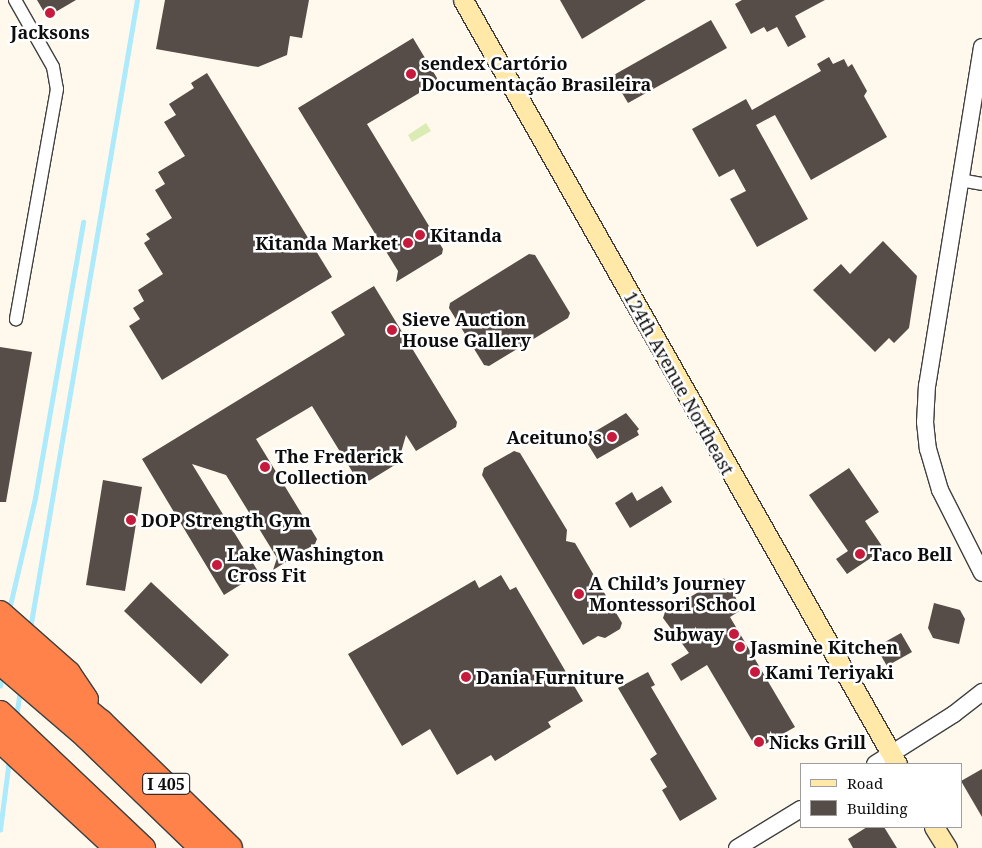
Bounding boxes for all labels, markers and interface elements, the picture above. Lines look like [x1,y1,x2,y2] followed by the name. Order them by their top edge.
[44,7,56,19] marker: Jacksons
[10,21,90,43] place label: Jacksons
[421,53,651,96] place label: sendex Cartório Documentação Brasileira
[405,68,417,80] marker: sendex Cartório Documentação Brasileira
[430,224,502,246] place label: Kitanda
[414,229,426,241] marker: Kitanda
[255,232,398,254] place label: Kitanda Market
[402,237,414,249] marker: Kitanda Market
[620,288,738,478] street label: 124th Avenue Northeast
[402,309,531,352] place label: Sieve Auction House Gallery
[386,324,398,336] marker: Sieve Auction House Gallery
[506,426,602,448] place label: Aceituno's
[606,431,618,443] marker: Aceituno's
[275,446,403,488] place label: The Frederick Collection
[259,461,271,473] marker: The Frederick Collection
[141,509,311,531] place label: DOP Strength Gym
[125,514,137,526] marker: DOP Strength Gym
[870,543,952,565] place label: Taco Bell
[227,544,384,586] place label: Lake Washington Cross Fit
[854,548,866,560] marker: Taco Bell
[211,559,223,571] marker: Lake Washington Cross Fit
[589,573,756,616] place label: A Child’s Journey Montessori School
[573,588,585,600] marker: A Child’s Journey Montessori School
[654,623,724,645] place label: Subway
[728,628,740,640] marker: Subway
[750,636,898,658] place label: Jasmine Kitchen
[734,641,746,653] marker: Jasmine Kitchen
[765,661,894,683] place label: Kami Teriyaki
[476,666,624,688] place label: Dania Furniture
[749,666,761,678] marker: Kami Teriyaki
[460,671,472,683] marker: Dania Furniture
[769,731,866,753] place label: Nicks Grill
[753,736,765,748] marker: Nicks Grill
[800,763,962,828] legend
[141,771,191,798] road number: I 405
[847,773,883,793] text: Road
[847,798,908,818] text: Building

